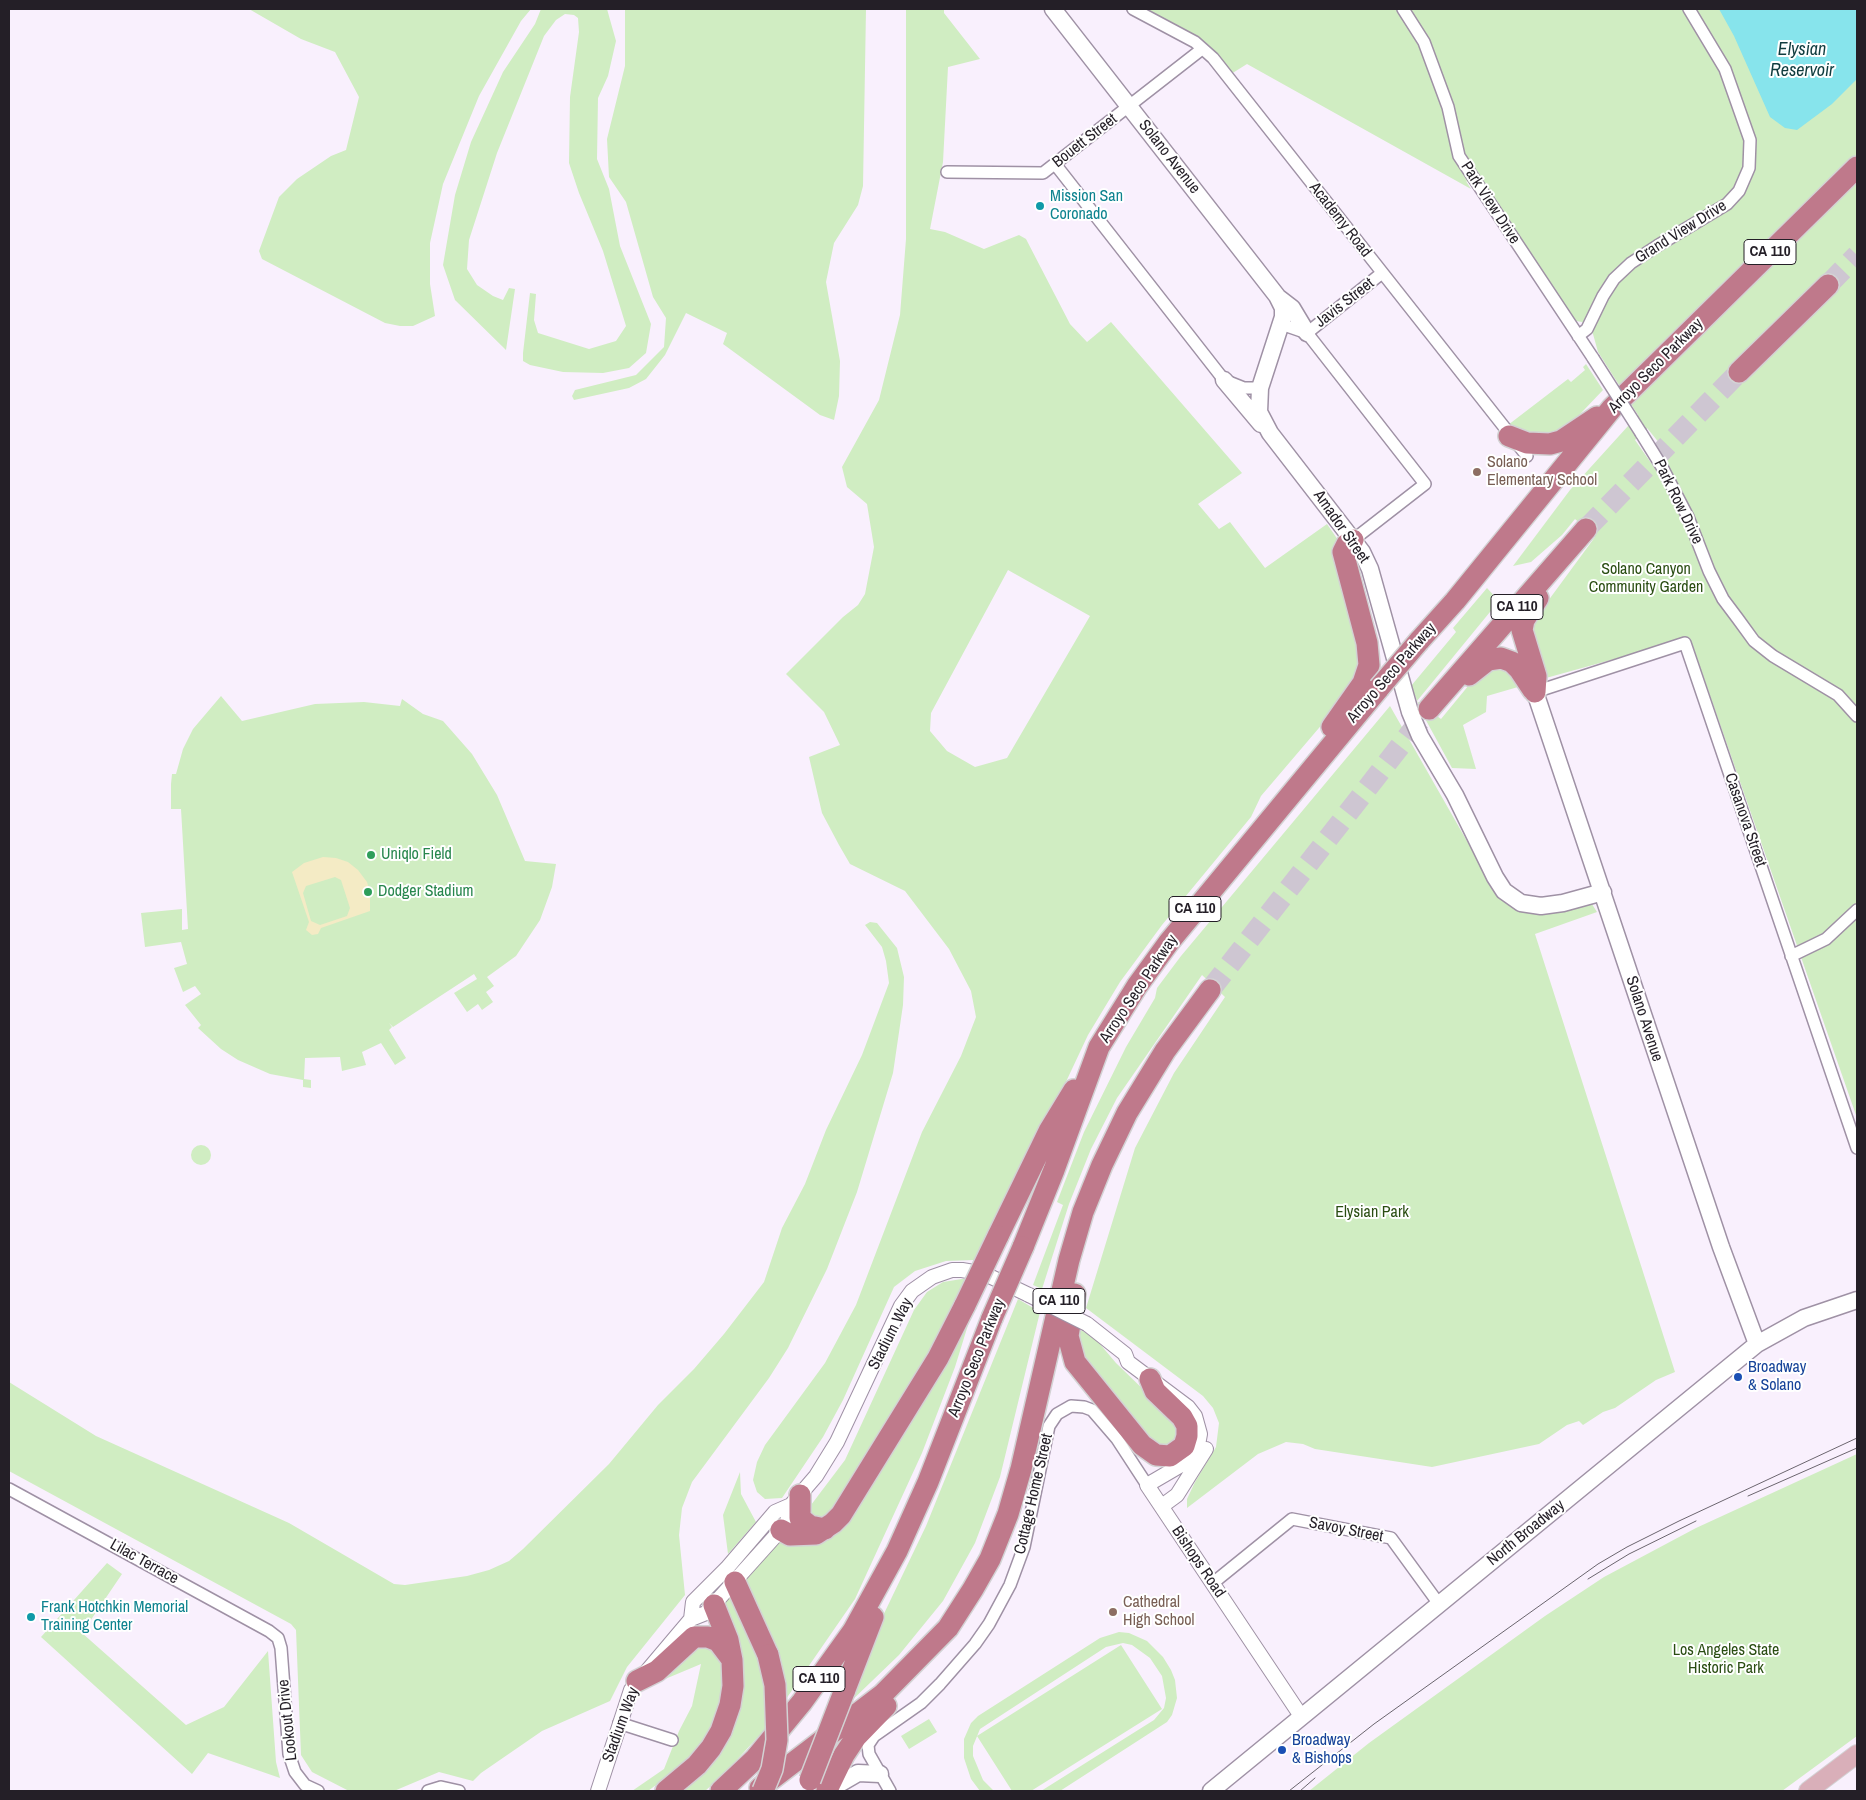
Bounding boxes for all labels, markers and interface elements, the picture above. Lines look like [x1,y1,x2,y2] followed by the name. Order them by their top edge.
[1770,39,1834,82] water label: Elysian Reservoir
[1049,110,1121,172] street label: Bouett Street
[1134,116,1204,198] street label: Solano Avenue
[1456,158,1524,248] street label: Park View Drive
[1305,179,1375,261] street label: Academy Road
[1050,187,1123,225] place label: Mission San Coronado
[1632,196,1730,268] street label: Grand View Drive
[1034,200,1046,212] marker: Mission San Coronado
[1744,240,1796,264] road number: CA 110
[1312,274,1378,332] street label: Javis Street
[1605,315,1707,417] street label: Arroyo Seco Parkway
[1487,453,1597,491] place label: Solano Elementary School
[1649,457,1707,547] street label: Park Row Drive
[1471,466,1483,478] marker: Solano Elementary School
[1309,487,1373,567] street label: Amador Street
[1589,560,1703,598] park label: Solano Canyon Community Garden
[1491,594,1543,620] road number: CA 110
[1343,619,1441,727] street label: Arroyo Seco Parkway
[1720,771,1770,869] street label: Casanova Street
[381,845,452,865] place label: Uniqlo Field
[365,849,377,861] marker: Uniqlo Field
[378,882,474,902] place label: Dodger Stadium
[362,886,374,898] marker: Dodger Stadium
[1169,896,1221,922] road number: CA 110
[1096,931,1182,1047] street label: Arroyo Seco Parkway
[1621,974,1667,1064] street label: Solano Avenue
[1335,1203,1409,1223] park label: Elysian Park
[1033,1288,1085,1314] road number: CA 110
[865,1295,917,1373] street label: Stadium Way
[944,1296,1010,1420] street label: Arroyo Seco Parkway
[1748,1358,1806,1396] place label: Broadway & Solano
[1732,1371,1744,1383] marker: Broadway & Solano
[1011,1432,1057,1556] street label: Cottage Home Street
[1483,1496,1569,1570] street label: North Broadway
[1307,1513,1385,1547] street label: Savoy Street
[1167,1522,1229,1602] street label: Bishops Road
[107,1535,181,1589] street label: Lilac Terrace
[1123,1593,1194,1631] place label: Cathedral High School
[41,1598,188,1636] place label: Frank Hotchkin Memorial Training Center
[1107,1606,1119,1618] marker: Cathedral High School
[25,1611,37,1623] marker: Frank Hotchkin Memorial Training Center
[1673,1641,1779,1679] park label: Los Angeles State Historic Park
[793,1666,845,1692] road number: CA 110
[274,1678,302,1762] street label: Lookout Drive
[599,1685,643,1765] street label: Stadium Way
[1292,1731,1352,1769] place label: Broadway & Bishops
[1276,1744,1288,1756] marker: Broadway & Bishops

